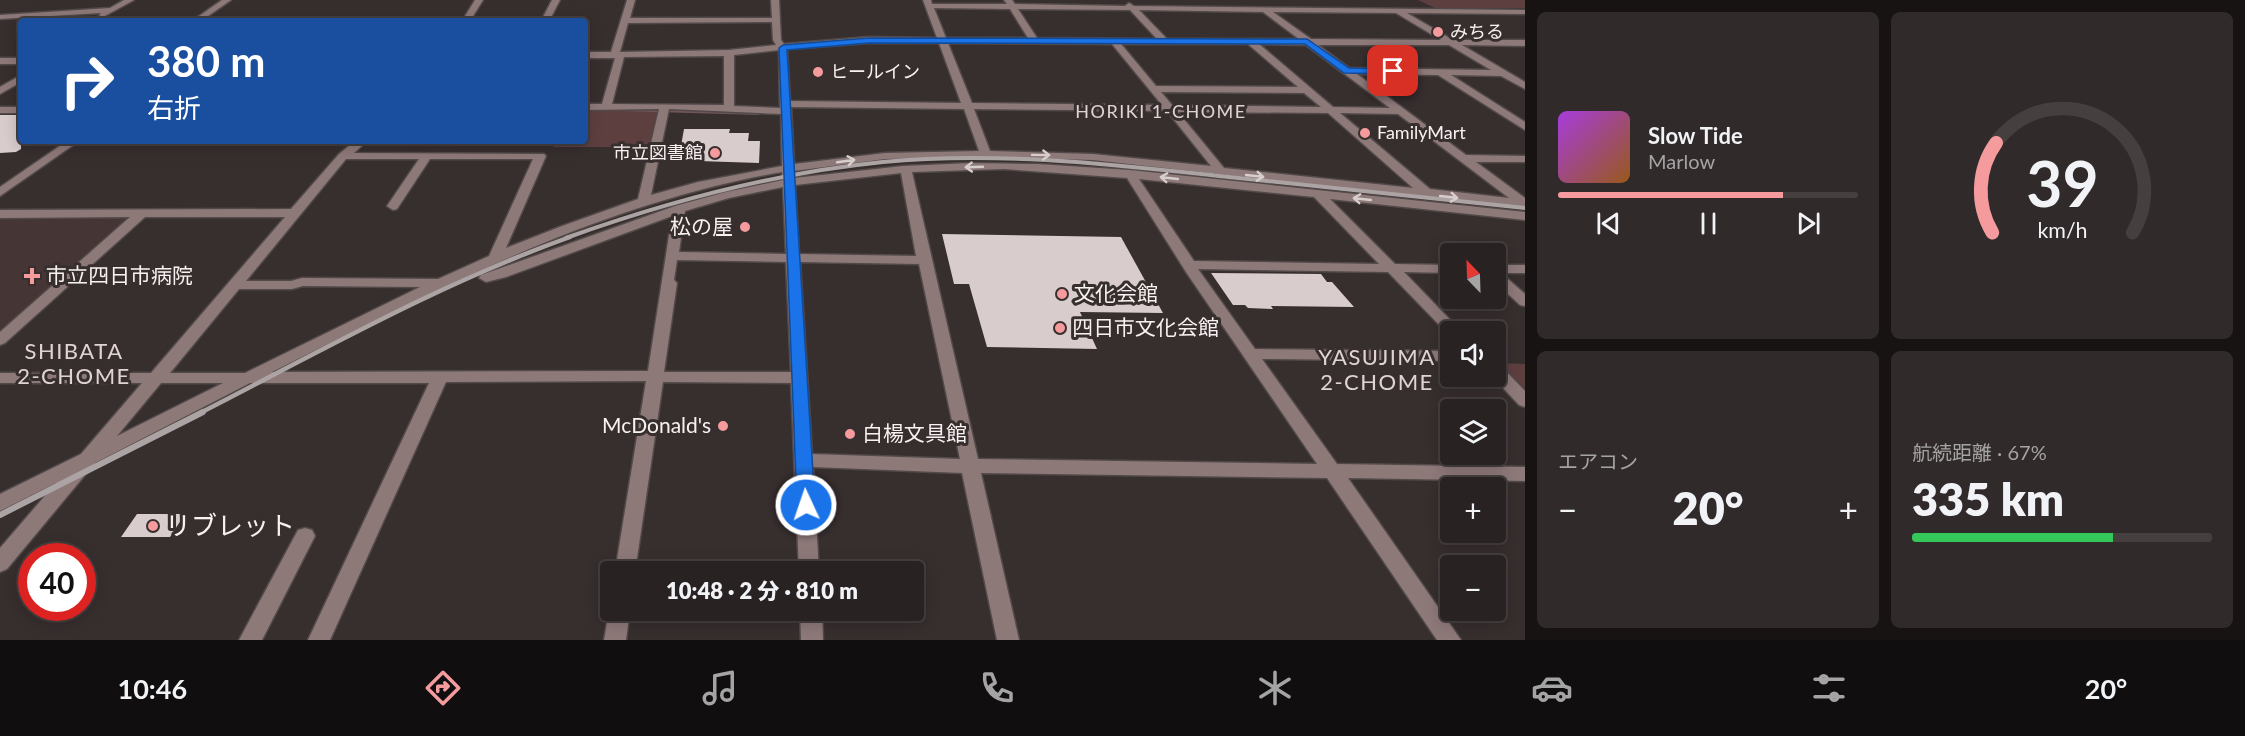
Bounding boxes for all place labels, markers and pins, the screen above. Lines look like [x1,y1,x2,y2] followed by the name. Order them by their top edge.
[1450,20,1504,42] place label: みちる
[1431,25,1445,39] marker: みちる
[1367,45,1418,96] pin
[830,60,920,82] place label: ヒールイン
[811,65,825,79] marker: ヒールイン
[1377,121,1466,143] place label: FamilyMart
[1358,126,1372,140] marker: FamilyMart
[613,141,703,163] place label: 市立図書館
[708,146,722,160] marker: 市立図書館
[670,213,733,238] place label: 松の屋
[738,220,752,234] marker: 松の屋
[46,262,193,287] place label: 市立四日市病院
[23,267,41,285] marker: 市立四日市病院
[1074,280,1158,305] place label: 文化会館
[1055,287,1069,301] marker: 文化会館
[1072,314,1219,339] place label: 四日市文化会館
[1053,321,1067,335] marker: 四日市文化会館
[602,412,711,437] place label: McDonald's
[716,419,730,433] marker: McDonald's
[862,420,967,445] place label: 白楊文具館
[843,427,857,441] marker: 白楊文具館
[165,509,295,541] place label: リブレット
[146,519,160,533] marker: リブレット

